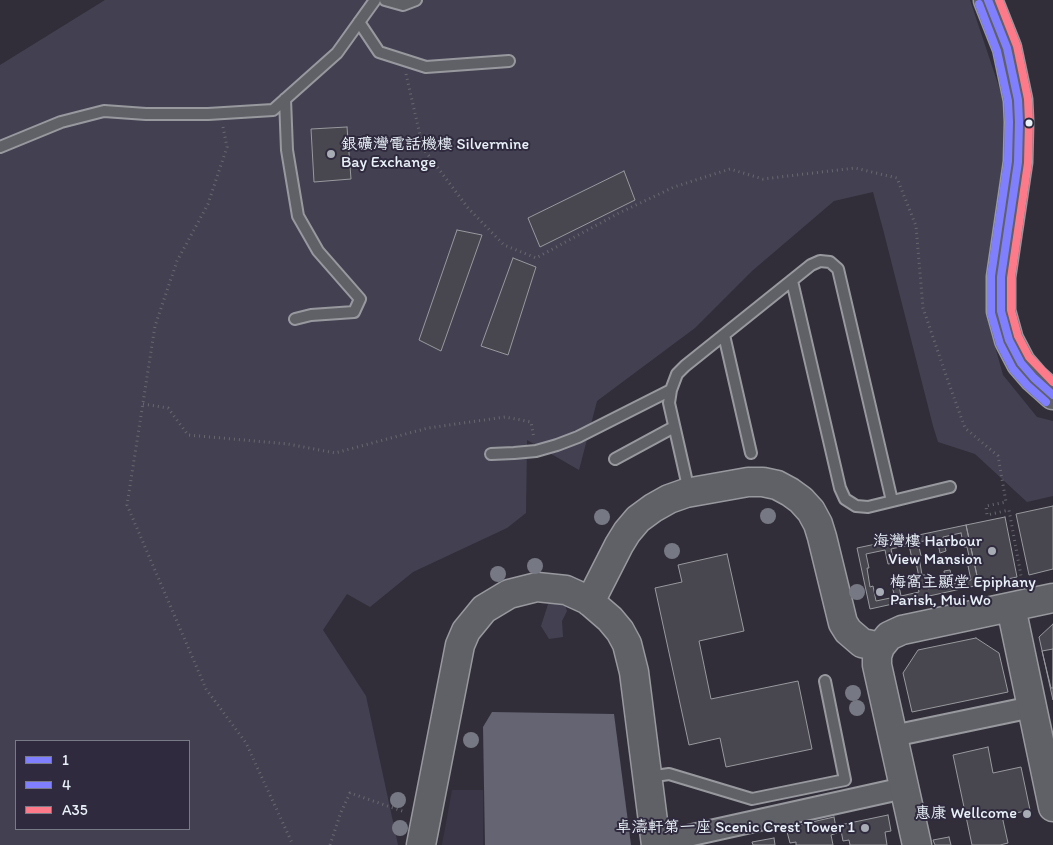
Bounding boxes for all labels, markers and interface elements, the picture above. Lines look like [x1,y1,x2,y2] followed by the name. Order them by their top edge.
[1024,118,1034,128] unlabelled marker
[341,135,529,173] place label: 銀礦灣電話機樓 Silvermine Bay Exchange
[325,148,337,160] marker: 銀礦灣電話機樓 Silvermine Bay Exchange
[873,532,982,570] place label: 海灣樓 Harbour View Mansion
[986,545,998,557] marker: 海灣樓 Harbour View Mansion
[890,573,1036,611] place label: 梅窩主顯堂 Epiphany Parish, Mui Wo
[874,586,886,598] marker: 梅窩主顯堂 Epiphany Parish, Mui Wo
[15,740,190,830] legend
[62,751,69,769] text: 1
[62,776,71,794] text: 4
[62,801,88,819] text: A35
[915,804,1017,824] place label: 惠康 Wellcome
[1021,808,1033,820] marker: 惠康 Wellcome
[616,818,855,838] place label: 卓濤軒第一座 Scenic Crest Tower 1
[859,822,871,834] marker: 卓濤軒第一座 Scenic Crest Tower 1

